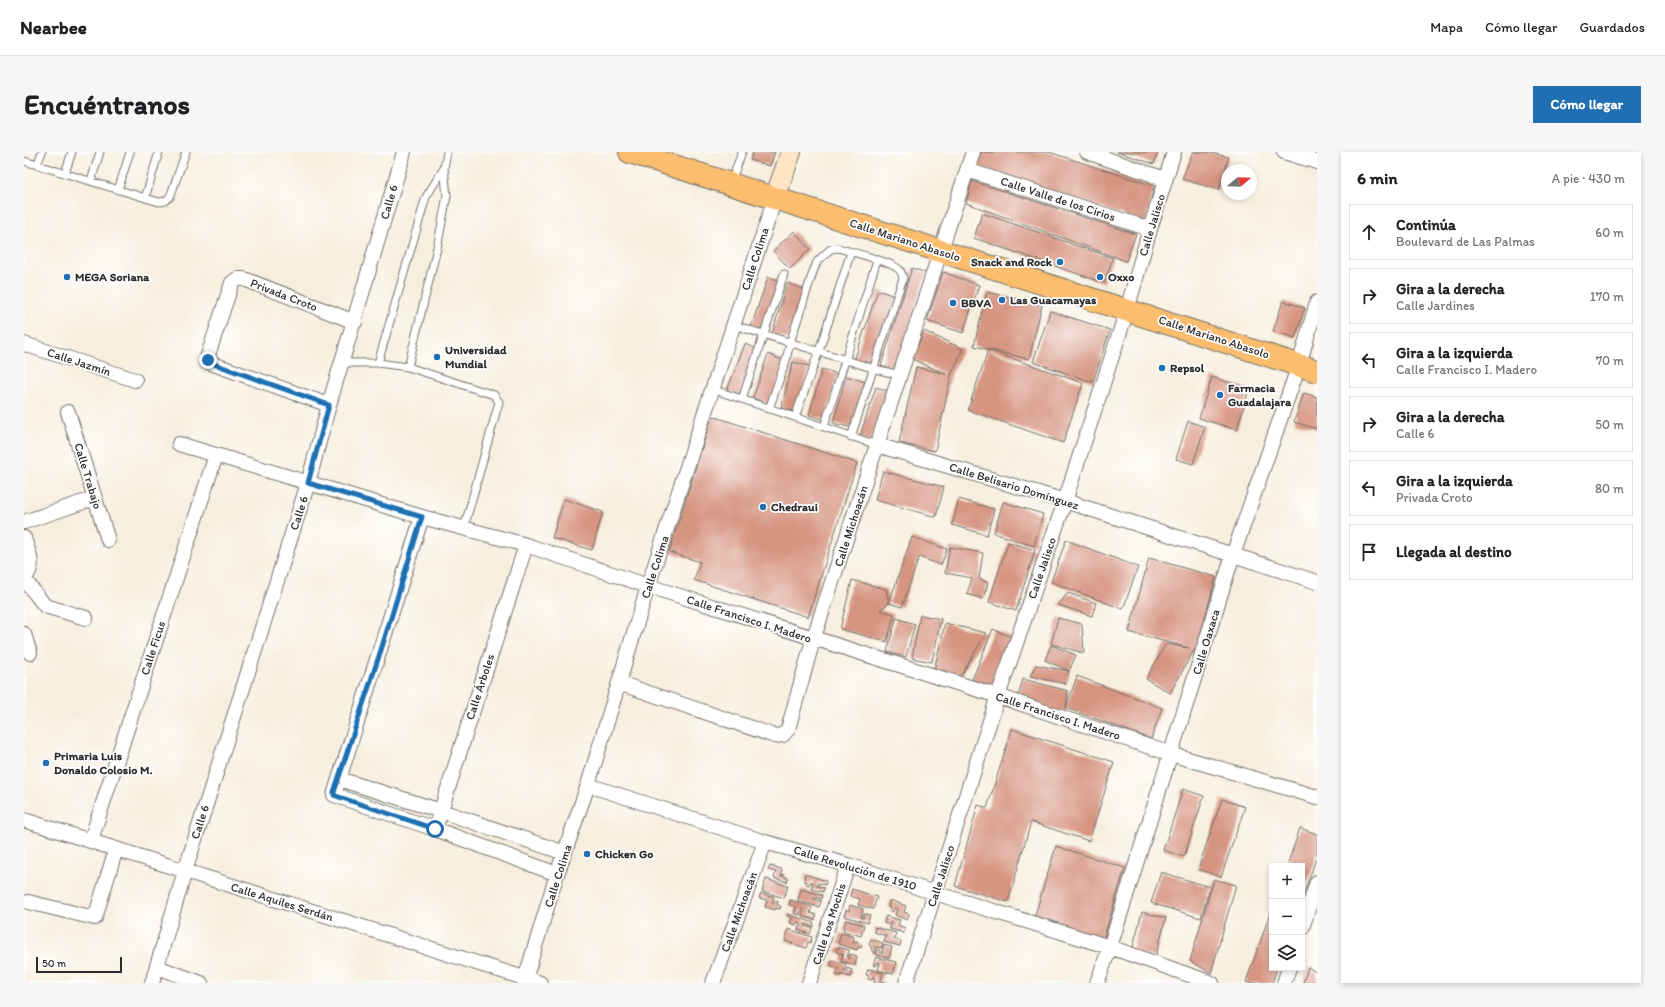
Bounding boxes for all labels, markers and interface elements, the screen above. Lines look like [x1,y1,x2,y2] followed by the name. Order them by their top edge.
[20,16,87,39] text: Nearbee
[1430,19,1463,36] text: Mapa
[1485,19,1557,36] text: Cómo llegar
[1579,19,1645,36] text: Guardados
[1533,86,1641,123] button: Cómo llegar
[24,87,190,121] text: Encuéntranos
[1221,164,1257,200] north arrow
[1357,168,1398,188] text: 6 min
[1552,171,1625,186] text: A pie · 430 m
[999,174,1117,224] street label: Calle Valle de los Cirios
[377,183,401,221] street label: Calle 6
[1136,192,1168,258] street label: Calle Jalisco
[848,215,962,265] street label: Calle Mariano Abasolo
[1396,216,1456,234] text: Continúa
[1358,221,1380,243] icon: ahead
[1595,225,1624,240] text: 60 m
[738,226,772,292] street label: Calle Colima
[1396,234,1535,249] text: Boulevard de Las Palmas
[971,255,1053,269] place label: Snack and Rock
[1055,257,1065,267] marker: Snack and Rock
[75,270,150,284] place label: MEGA Soriana
[1108,270,1134,284] place label: Oxxo
[62,272,72,282] marker: MEGA Soriana
[1095,272,1105,282] marker: Oxxo
[248,276,320,314] street label: Privada Croto
[1396,280,1505,298] text: Gira a la derecha
[1358,285,1380,307] icon: right
[1590,289,1624,304] text: 170 m
[1010,293,1097,308] place label: Las Guacamayas
[997,295,1007,305] marker: Las Guacamayas
[961,296,991,310] place label: BBVA
[948,298,958,308] marker: BBVA
[1396,298,1475,313] text: Calle Jardines
[1157,312,1271,362] street label: Calle Mariano Abasolo
[445,343,507,371] place label: Universidad Mundial
[1396,344,1513,362] text: Gira a la izquierda
[45,345,113,379] street label: Calle Jazmín
[1358,349,1380,371] icon: left
[199,351,217,369] route end
[432,352,442,362] marker: Universidad Mundial
[1596,353,1624,368] text: 70 m
[1170,361,1205,376] place label: Repsol
[1396,362,1537,377] text: Calle Francisco I. Madero
[1157,363,1167,373] marker: Repsol
[1228,381,1292,410] place label: Farmacia Guadalajara
[1215,390,1225,400] marker: Farmacia Guadalajara
[1396,408,1505,426] text: Gira a la derecha
[1358,413,1380,435] icon: right
[1595,417,1624,432] text: 50 m
[1396,426,1434,441] text: Calle 6
[71,441,105,511] street label: Calle Trabajo
[948,460,1081,513] street label: Calle Belisario Domínguez
[1396,472,1513,490] text: Gira a la izquierda
[1358,477,1380,499] icon: left
[1595,481,1624,496] text: 80 m
[831,483,871,568] street label: Calle Michoacán
[1396,490,1473,505] text: Privada Croto
[287,494,311,532] street label: Calle 6
[771,500,818,514] place label: Chedraui
[758,502,768,512] marker: Chedraui
[638,534,672,600] street label: Calle Colima
[1025,535,1059,601] street label: Calle Jalisco
[1358,541,1380,563] icon: arrive
[1396,543,1512,561] text: Llegada al destino
[685,592,813,646] street label: Calle Francisco I. Madero
[1189,607,1223,676] street label: Calle Oaxaca
[138,619,168,677] street label: Calle Ficus
[463,652,497,722] street label: Calle Árboles
[994,689,1122,743] street label: Calle Francisco I. Madero
[54,749,153,777] place label: Primaria Luis Donaldo Colosio M.
[41,758,51,768] marker: Primaria Luis Donaldo Colosio M.
[188,803,212,841] street label: Calle 6
[426,820,444,838] route start
[541,843,575,909] street label: Calle Colima
[792,843,918,893] street label: Calle Revolución de 1910
[924,843,958,909] street label: Calle Jalisco
[595,847,653,861] place label: Chicken Go
[582,849,592,859] marker: Chicken Go
[1269,863,1305,971] map controls
[1269,863,1305,899] button: +
[718,870,760,954] street label: Calle Michoacán
[229,880,336,924] street label: Calle Aquiles Serdán
[809,881,849,967] street label: Calle Los Mochis
[1269,899,1305,935] button: −
[1269,935,1305,971] button: layers
[36,955,122,974] scale bar
[42,957,66,970] text: 50 m

